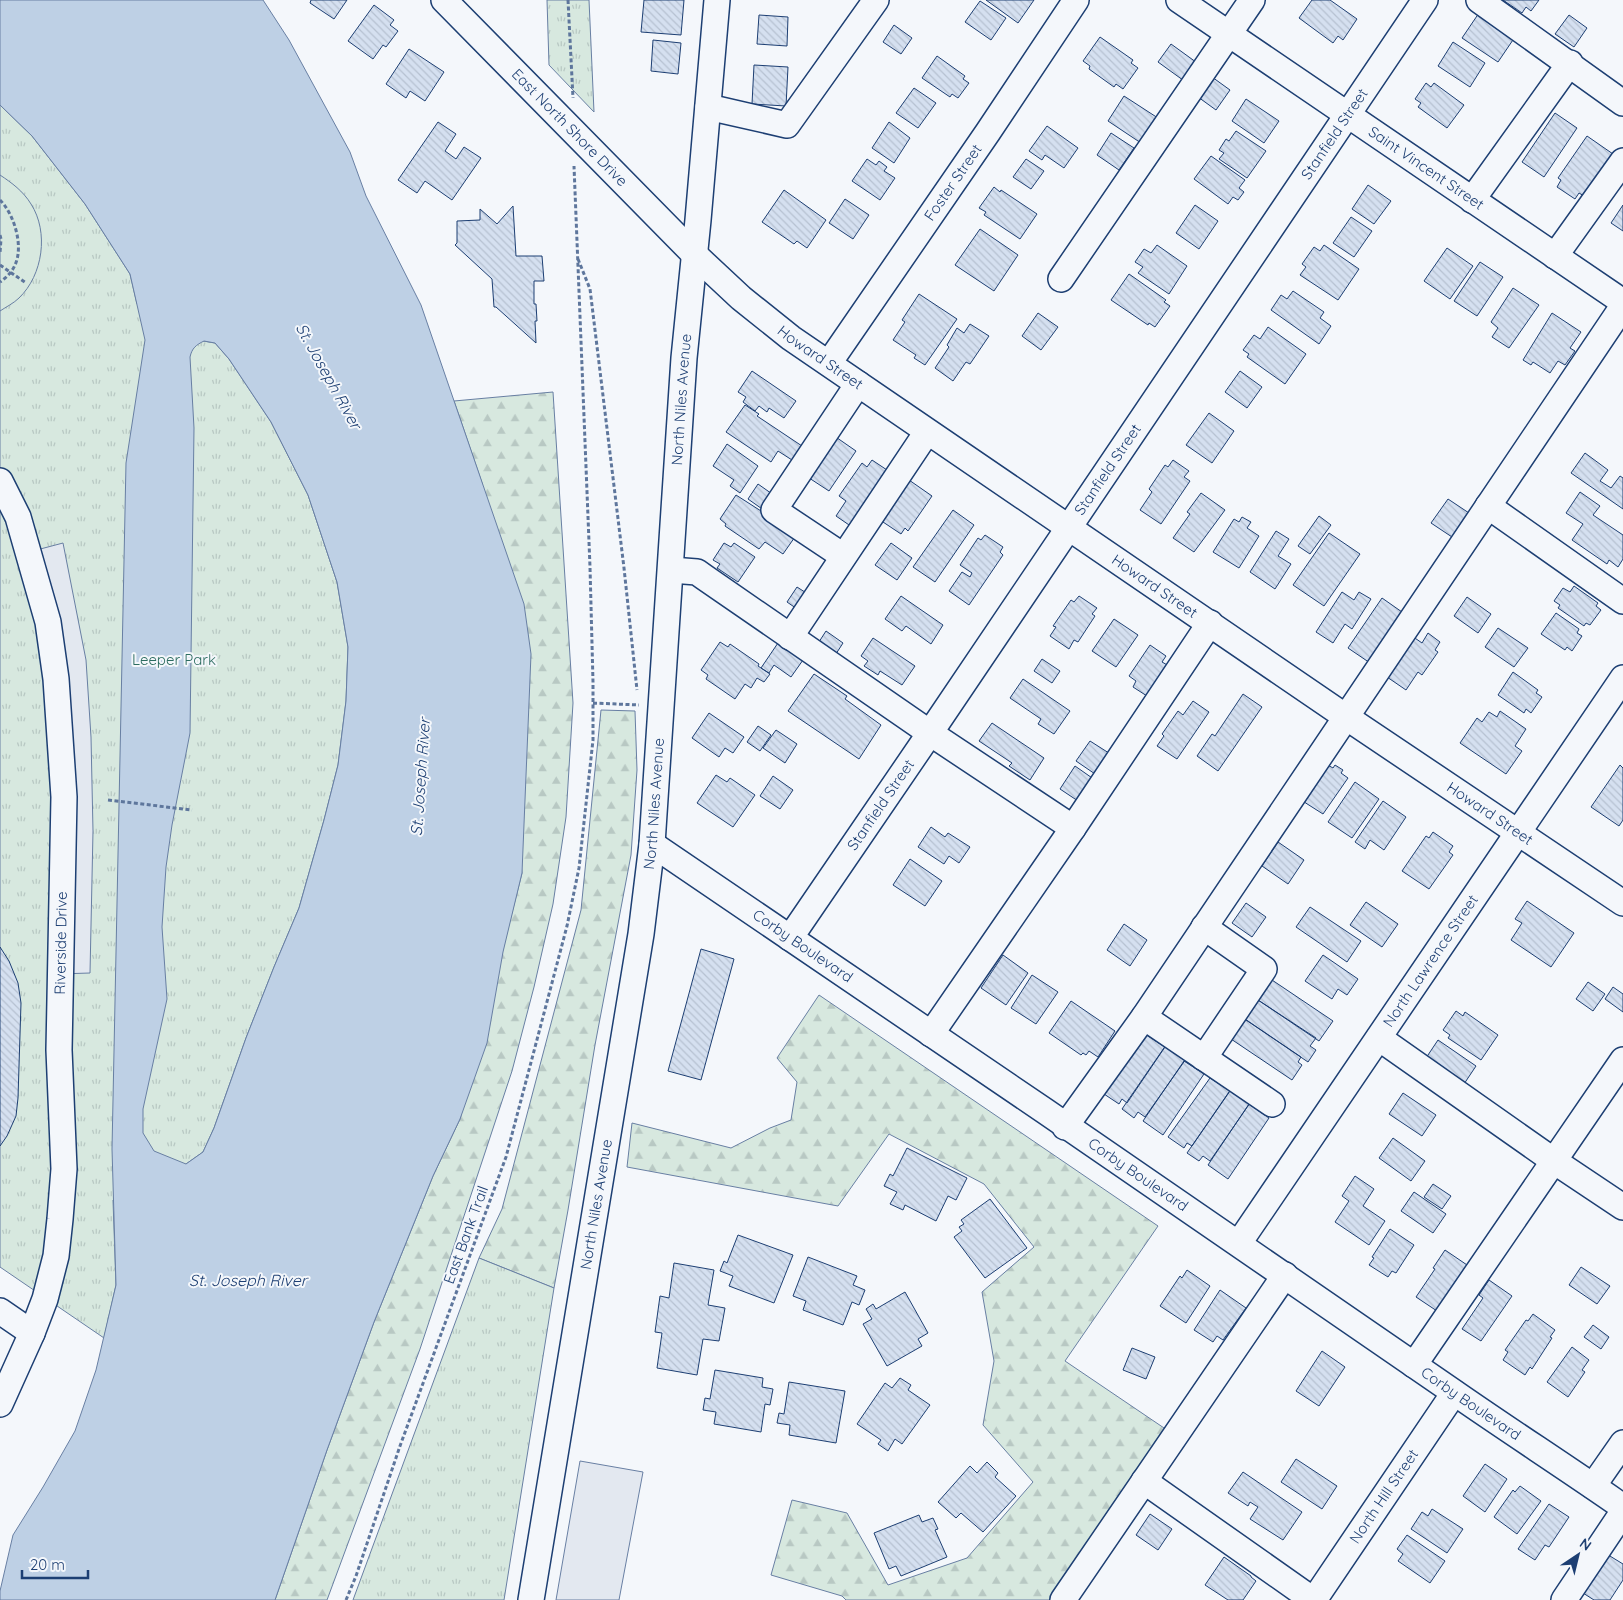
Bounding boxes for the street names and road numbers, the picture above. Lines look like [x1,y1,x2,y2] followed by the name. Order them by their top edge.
[508,64,632,190] street label: East North Shore Drive
[1297,85,1372,183] street label: Stanfield Street
[1365,122,1488,214] street label: Saint Vincent Street
[920,140,986,224] street label: Foster Street
[774,321,867,393] street label: Howard Street
[667,333,695,466] street label: North Niles Avenue
[1070,420,1145,519] street label: Stanfield Street
[1108,550,1201,622] street label: Howard Street
[639,737,668,871] street label: North Niles Avenue
[843,756,918,854] street label: Stanfield Street
[1443,777,1537,849] street label: Howard Street
[50,891,71,995] street label: Riverside Drive
[1379,891,1482,1030] street label: North Lawrence Street
[749,905,857,986] street label: Corby Boulevard
[1085,1133,1192,1215] street label: Corby Boulevard
[576,1138,616,1271] street label: North Niles Avenue
[439,1183,492,1286] street label: East Bank Trail
[1418,1362,1525,1444] street label: Corby Boulevard
[1345,1445,1422,1547] street label: North Hill Street

